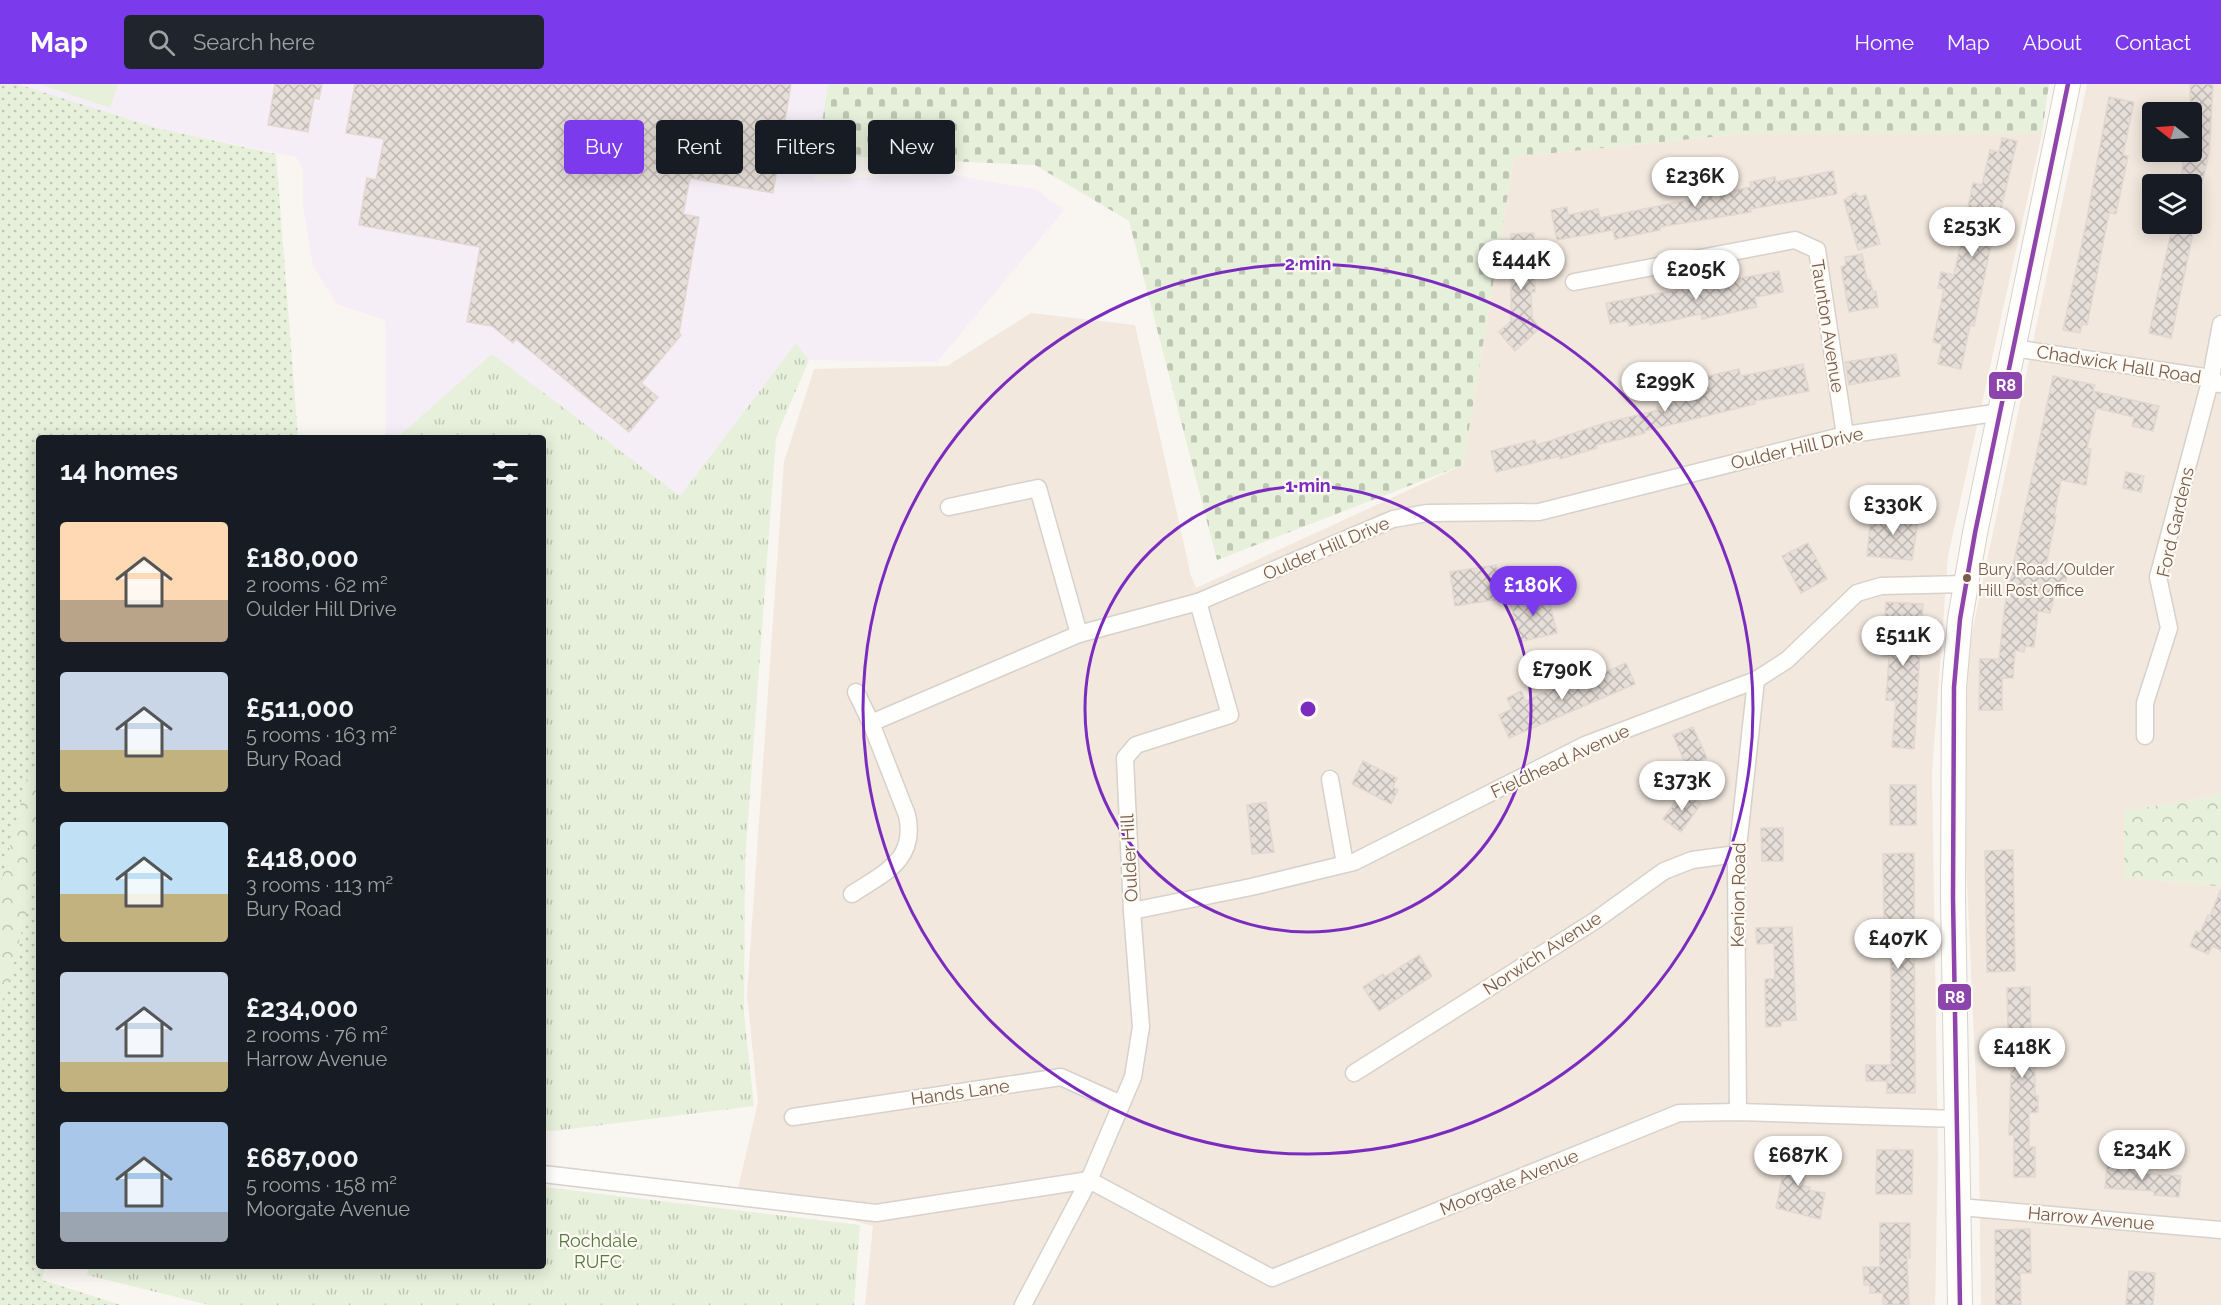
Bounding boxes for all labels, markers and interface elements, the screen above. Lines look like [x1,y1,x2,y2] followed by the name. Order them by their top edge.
[124,15,544,69] search box
[30,26,88,59] text: Map
[145,26,178,59] icon: search
[193,29,315,55] text: Search here
[1855,30,1914,55] text: Home
[1947,30,1990,55] text: Map
[2023,30,2082,55] text: About
[2115,30,2191,55] text: Contact
[2142,102,2202,162] north arrow
[2142,102,2202,234] map controls
[564,120,644,174] chip: Buy
[656,120,743,174] chip: Rent
[755,120,856,174] chip: Filters
[868,120,955,174] chip: New
[1653,157,1737,208] pin: £236K
[1666,164,1724,188] text: £236K
[2142,174,2202,234] button: layers
[1930,207,2014,258] pin: £253K
[1943,214,2001,238] text: £253K
[1479,240,1563,291] pin: £444K
[1492,247,1550,271] text: £444K
[1654,250,1738,301] pin: £205K
[1285,253,1331,274] text: 2 min
[1667,257,1725,281] text: £205K
[1807,258,1849,394] street label: Taunton Avenue
[2035,341,2203,387] street label: Chadwick Hall Road
[1623,362,1707,413] pin: £299K
[1635,369,1695,393] text: £299K
[1988,371,2023,400] line badge: R8
[1996,376,2016,395] text: R8
[1729,422,1866,473] street label: Oulder Hill Drive
[489,455,522,488] icon: filters
[60,456,178,486] text: 14 homes
[2152,465,2198,579] street label: Ford Gardens
[1285,475,1331,496] text: 1 min
[1851,485,1935,536] pin: £330K
[1864,492,1922,516] text: £330K
[1260,512,1393,584] street label: Oulder Hill Drive
[246,543,359,573] text: £180,000
[108,546,180,618] icon: home
[1978,560,2115,600] place label: Bury Road/Oulder Hill Post Office
[1491,566,1575,617] pin: £180K
[1961,572,1973,584] marker: Bury Road/Oulder Hill Post Office
[246,573,388,597] text: 2 rooms · 62 m²
[1504,573,1562,597] text: £180K
[246,597,396,621] text: Oulder Hill Drive
[1861,616,1945,667] pin: £511K
[1875,623,1931,647] text: £511K
[1520,650,1604,701] pin: £790K
[1532,657,1592,681] text: £790K
[246,693,354,723] text: £511,000
[108,696,180,768] icon: home
[1298,699,1318,719] centre of rings
[1487,720,1633,802] street label: Fieldhead Avenue
[246,723,397,747] text: 5 rooms · 163 m²
[246,747,342,771] text: Bury Road
[1640,761,1724,812] pin: £373K
[1653,768,1711,792] text: £373K
[1116,813,1142,903] street label: Oulder Hill
[1727,842,1749,948] street label: Kenion Road
[246,843,358,873] text: £418,000
[108,846,180,918] icon: home
[246,873,393,897] text: 3 rooms · 113 m²
[246,897,342,921] text: Bury Road
[1479,907,1605,999] street label: Norwich Avenue
[1856,919,1940,970] pin: £407K
[1868,926,1928,950] text: £407K
[1937,983,1972,1011] line badge: R8
[1945,988,1965,1007] text: R8
[246,993,358,1023] text: £234,000
[108,996,180,1068] icon: home
[246,1023,388,1047] text: 2 rooms · 76 m²
[1980,1028,2064,1079] pin: £418K
[1993,1035,2051,1059] text: £418K
[246,1047,387,1071] text: Harrow Avenue
[909,1075,1011,1109] street label: Hands Lane
[2100,1130,2184,1181] pin: £234K
[1756,1136,1840,1187] pin: £687K
[2113,1137,2171,1161] text: £234K
[246,1143,359,1173] text: £687,000
[1768,1143,1828,1167] text: £687K
[1437,1144,1582,1219] street label: Moorgate Avenue
[108,1146,180,1218] icon: home
[246,1173,397,1197] text: 5 rooms · 158 m²
[246,1197,410,1221] text: Moorgate Avenue
[2027,1202,2156,1234] street label: Harrow Avenue
[558,1230,638,1272] park label: Rochdale RUFC

